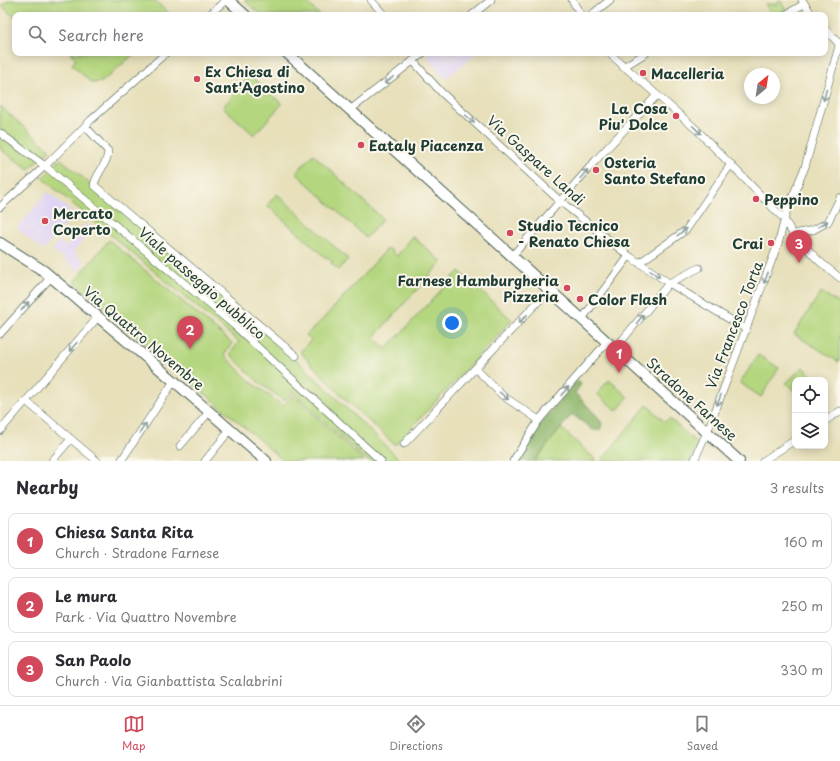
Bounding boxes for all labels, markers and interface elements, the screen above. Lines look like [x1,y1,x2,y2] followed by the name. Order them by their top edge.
[12,12,828,56] search box
[26,23,48,45] icon: search
[58,23,144,46] text: Search here
[205,61,305,98] place label: Ex Chiesa di Sant'Agostino
[651,63,725,84] place label: Macelleria
[638,68,648,78] marker: Macelleria
[744,68,780,104] north arrow
[192,74,202,84] marker: Ex Chiesa di Sant'Agostino
[384,75,395,84] one-way arrow
[821,88,828,101] one-way arrow
[599,98,669,135] place label: La Cosa Piu' Dolce
[482,110,590,210] street label: Via Gaspare Landi
[671,111,681,121] marker: La Cosa Piu' Dolce
[465,114,475,123] one-way arrow
[692,126,702,135] one-way arrow
[369,135,484,156] place label: Eataly Piacenza
[356,140,366,150] marker: Eataly Piacenza
[604,152,705,189] place label: Osteria Santo Stefano
[591,165,601,175] marker: Osteria Santo Stefano
[579,169,588,179] one-way arrow
[764,189,819,210] place label: Peppino
[751,194,761,204] marker: Peppino
[53,203,113,240] place label: Mercato Coperto
[518,215,631,252] place label: Studio Tecnico - Renato Chiesa
[40,216,50,226] marker: Mercato Coperto
[817,220,828,228] one-way arrow
[134,222,270,344] street label: Viale passeggio pubblico
[505,228,515,238] marker: Studio Tecnico - Renato Chiesa
[677,228,688,236] one-way arrow
[786,230,812,263] pin: 3
[732,233,763,254] place label: Crai
[766,238,776,248] marker: Crai
[700,258,768,392] street label: Via Francesco Torta
[398,270,559,307] place label: Farnese Hamburgheria Pizzeria
[650,270,661,278] one-way arrow
[761,272,769,284] one-way arrow
[79,281,209,395] street label: Via Quattro Novembre
[562,283,572,293] marker: Farnese Hamburgheria Pizzeria
[588,289,667,310] place label: Color Flash
[575,294,585,304] marker: Color Flash
[21,300,30,311] one-way arrow
[442,313,462,333] your location
[519,313,528,323] one-way arrow
[636,314,644,325] one-way arrow
[177,316,203,349] pin: 2
[606,340,632,373] pin: 1
[68,342,77,352] one-way arrow
[642,352,742,446] street label: Stradone Farnese
[792,377,828,449] map controls
[792,377,828,413] button: locate
[560,385,569,396] one-way arrow
[499,391,510,400] one-way arrow
[715,393,723,405] one-way arrow
[792,413,828,449] button: layers
[139,422,147,434] one-way arrow
[16,474,78,500] text: Nearby
[770,478,824,497] text: 3 results
[55,520,194,543] text: Chiesa Santa Rita
[27,532,33,551] text: 1
[784,532,823,551] text: 160 m
[55,543,219,562] text: Church · Stradone Farnese
[55,584,117,607] text: Le mura
[25,596,35,615] text: 2
[781,596,823,615] text: 250 m
[55,607,237,626] text: Park · Via Quattro Novembre
[55,648,131,671] text: San Paolo
[26,660,34,679] text: 3
[780,660,823,679] text: 330 m
[55,671,283,690] text: Church · Via Gianbattista Scalabrini
[122,713,145,754] tab: Map
[389,713,443,754] tab: Directions
[687,713,718,754] tab: Saved

